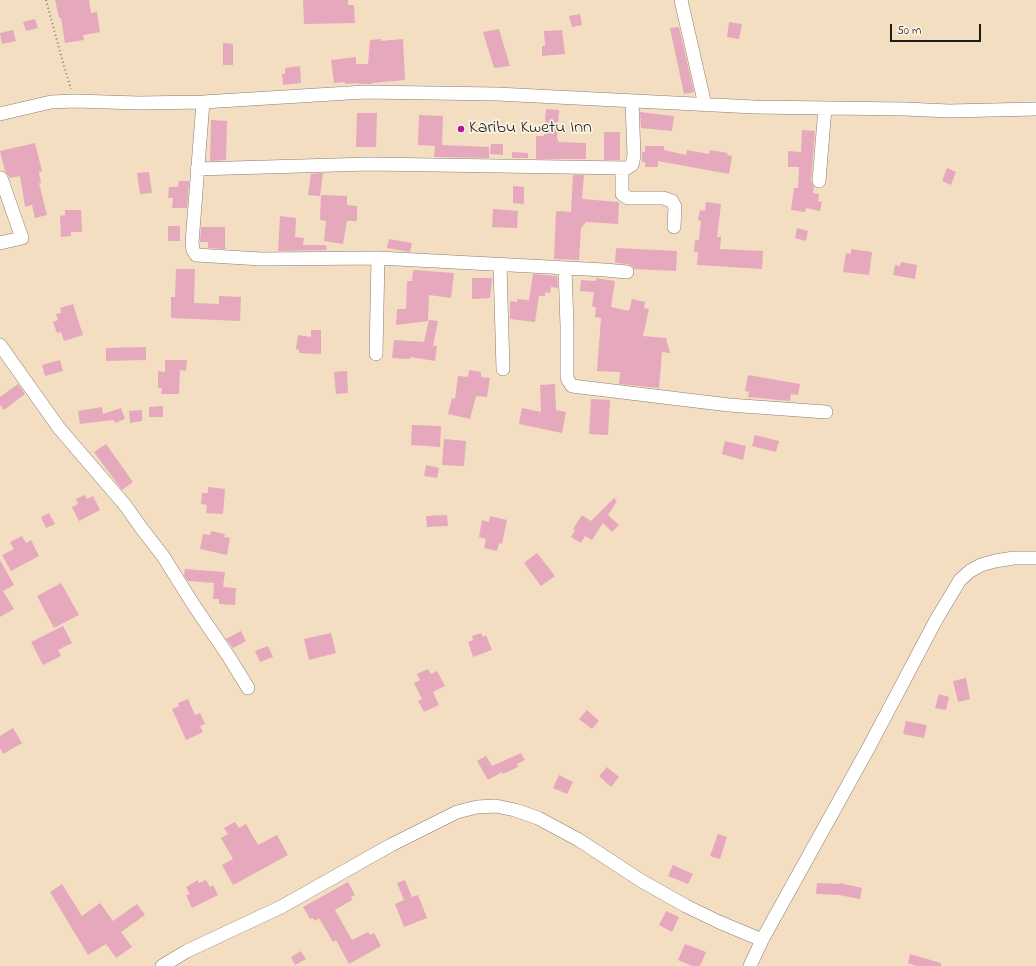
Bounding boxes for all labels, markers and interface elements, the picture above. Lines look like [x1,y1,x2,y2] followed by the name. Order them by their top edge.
[892,16,983,42] scale bar
[897,22,921,40] text: 50 m
[469,118,592,140] place label: Karibu Kwetu Inn
[456,124,466,134] marker: Karibu Kwetu Inn

